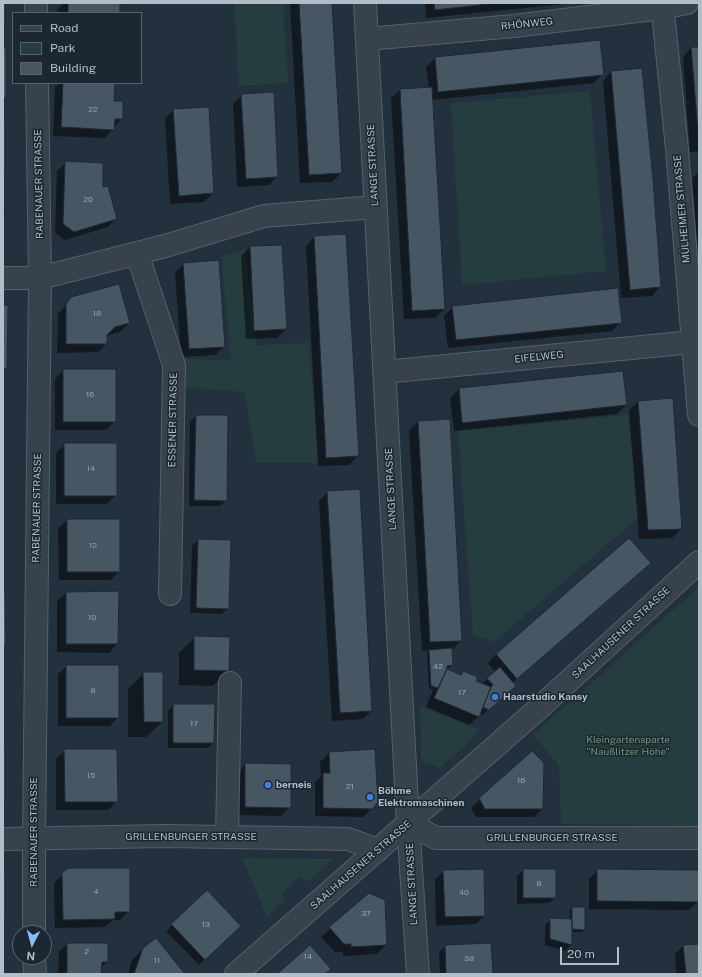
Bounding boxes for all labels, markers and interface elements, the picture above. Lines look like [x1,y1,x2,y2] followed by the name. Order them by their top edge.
[12,12,142,84] legend
[500,15,554,33] street label: RHÖNWEG
[50,21,78,35] text: Road
[50,41,76,55] text: Park
[50,61,96,75] text: Building
[88,105,98,115] house number: 22
[365,124,381,206] street label: LANGE STRASSE
[32,129,46,239] street label: RABENAUER STRASSE
[671,154,693,264] street label: MÜLHEIMER STRASSE
[83,195,93,205] house number: 20
[93,309,101,319] house number: 18
[514,348,564,366] street label: EIFELWEG
[166,372,180,468] street label: ESSENER STRASSE
[86,390,94,400] house number: 16
[383,448,399,530] street label: LANGE STRASSE
[30,453,44,563] street label: RABENAUER STRASSE
[87,464,95,474] house number: 14
[89,541,97,551] house number: 12
[569,584,673,682] street label: SAALHAUSENER STRASSE
[88,613,96,623] house number: 10
[433,662,443,672] house number: 42
[90,686,96,696] house number: 8
[458,688,466,698] house number: 17
[503,691,588,703] place label: Haarstudio Kansy
[490,692,500,702] marker: Haarstudio Kansy
[190,719,198,729] house number: 17
[586,734,670,758] park label: Kleingartensparte "Naußlitzer Höhe"
[87,771,95,781] house number: 15
[517,776,525,786] house number: 16
[28,777,40,887] street label: RABENAUER STRASSE
[276,779,312,791] place label: berneis
[263,780,273,790] marker: berneis
[346,782,354,792] house number: 21
[378,785,464,808] place label: Böhme Elektromaschinen
[365,792,375,802] marker: Böhme Elektromaschinen
[308,818,414,912] street label: SAALHAUSENER STRASSE
[125,831,257,843] street label: GRILLENBURGER STRASSE
[486,832,618,844] street label: GRILLENBURGER STRASSE
[404,843,420,925] street label: LANGE STRASSE
[536,879,542,889] house number: 8
[93,887,99,897] house number: 4
[459,888,469,898] house number: 40
[361,909,371,919] house number: 37
[202,920,210,930] house number: 13
[12,925,52,965] north arrow
[562,939,621,965] scale bar
[85,947,89,957] house number: 2
[567,947,595,961] text: 20 m
[26,950,36,962] text: N
[304,952,312,962] house number: 14
[464,954,474,964] house number: 38
[154,956,160,966] house number: 11

